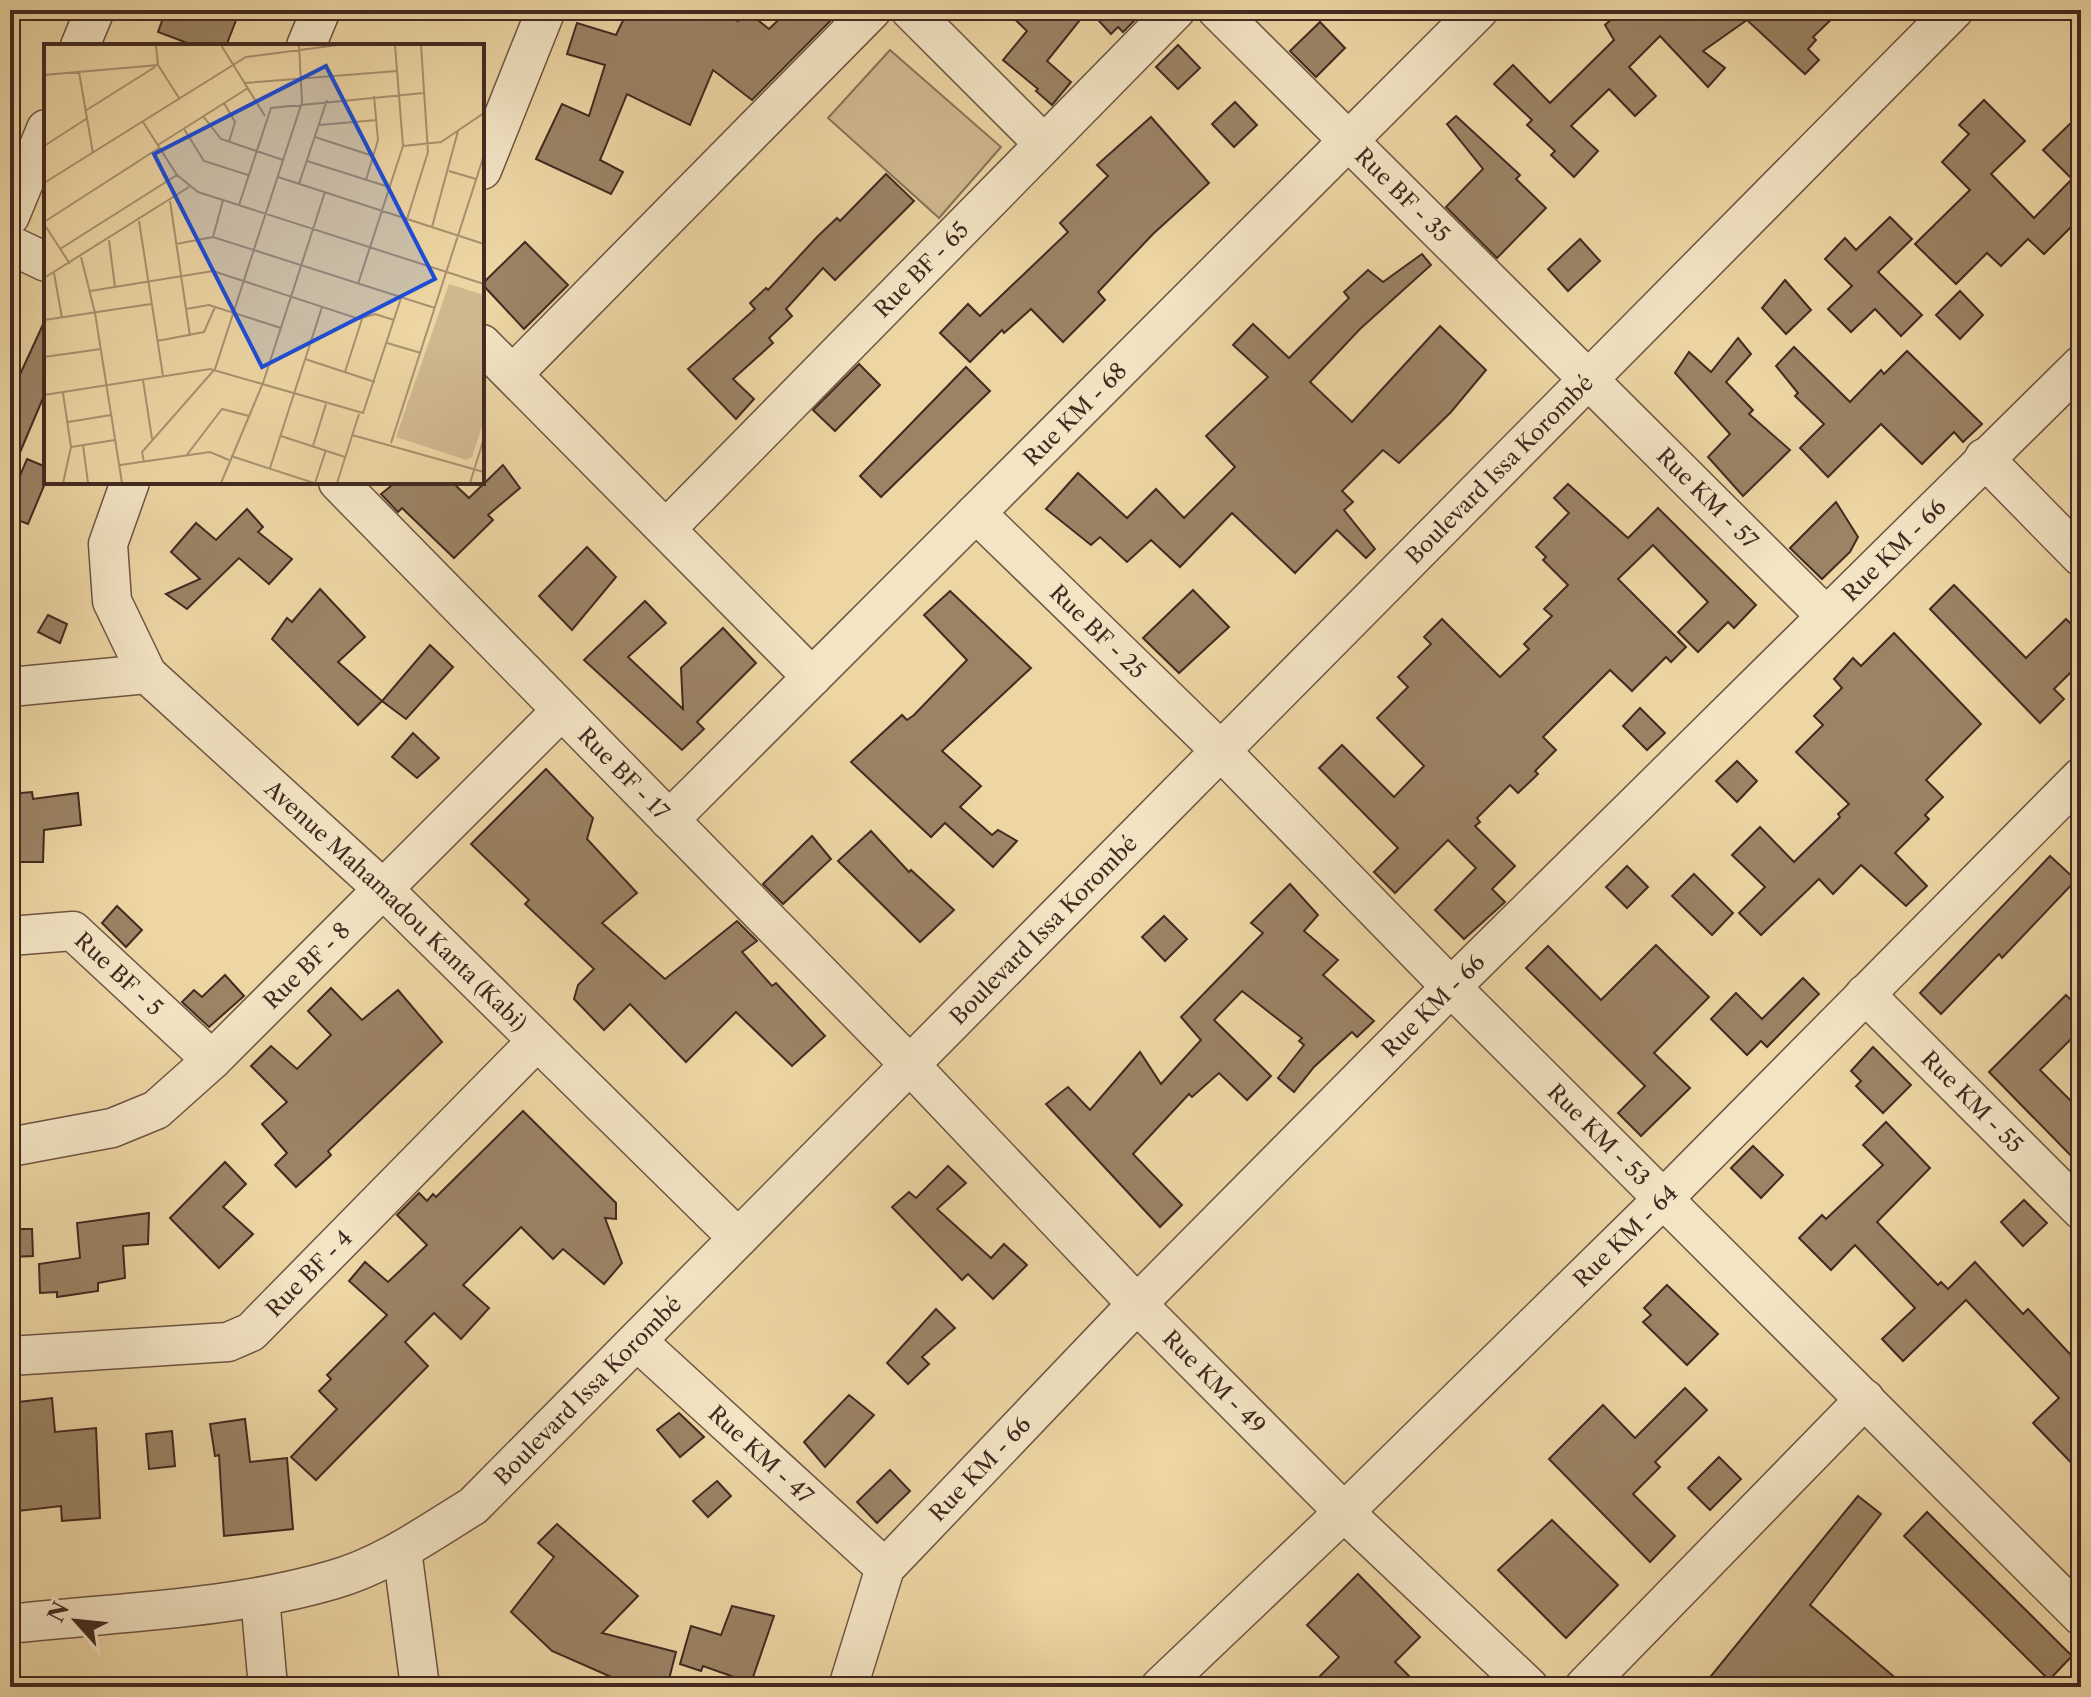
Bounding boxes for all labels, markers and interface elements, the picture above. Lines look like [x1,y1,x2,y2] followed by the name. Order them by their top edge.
[44,44,484,484] inset map
[1349,142,1455,248] street label: Rue BF - 35
[869,216,974,323] street label: Rue BF - 65
[1018,357,1132,472] street label: Rue KM - 68
[1400,370,1599,570] street label: Boulevard Issa Korombé
[1651,442,1764,555] street label: Rue KM - 57
[1837,493,1952,607] street label: Rue KM - 66
[1044,579,1151,684] street label: Rue BF - 25
[572,722,675,825] street label: Rue BF - 17
[258,774,532,1037] street label: Avenue Mahamadou Kanta (Kabi)
[944,830,1143,1030] street label: Boulevard Issa Korombé
[258,917,356,1015] street label: Rue BF - 8
[69,927,168,1022] street label: Rue BF - 5
[1376,948,1491,1063] street label: Rue KM - 66
[1916,1045,2029,1158] street label: Rue KM - 55
[1542,1078,1655,1192] street label: Rue KM - 53
[1568,1180,1683,1293] street label: Rue KM - 64
[261,1224,358,1323] street label: Rue BF - 4
[488,1291,687,1491] street label: Boulevard Issa Korombé
[1157,1325,1271,1439] street label: Rue KM - 49
[703,1400,819,1510] street label: Rue KM - 47
[924,1411,1037,1527] street label: Rue KM - 66
[36,1581,116,1661] north arrow
[42,1597,75,1627] text: N

